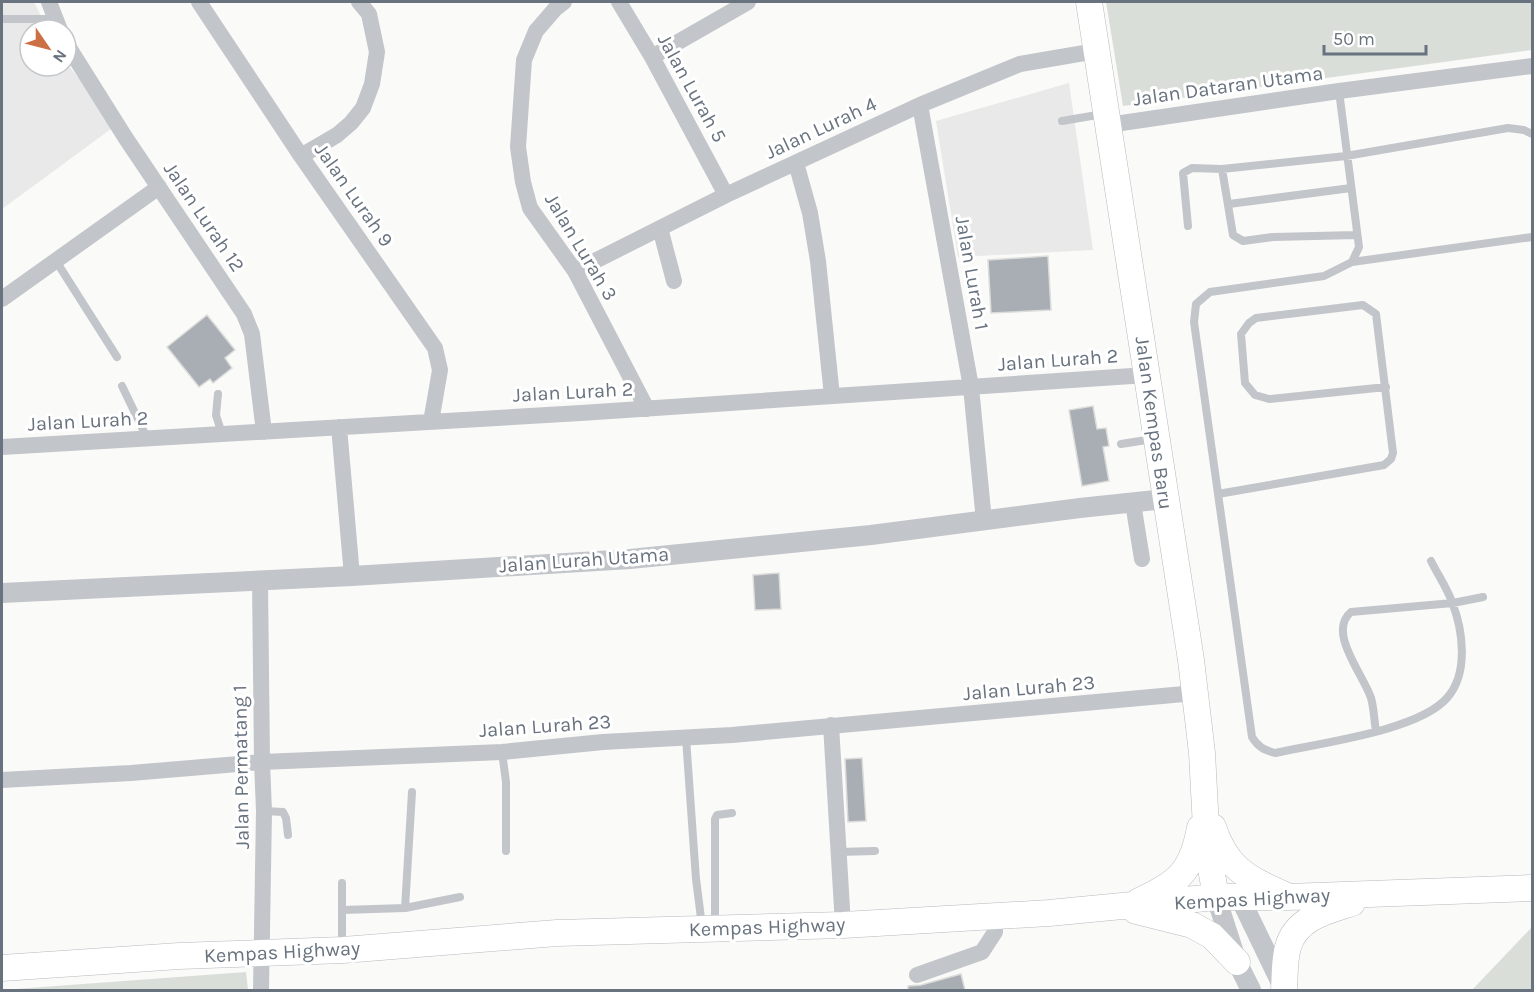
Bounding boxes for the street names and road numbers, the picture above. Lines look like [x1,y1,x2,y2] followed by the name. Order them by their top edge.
[653,30,731,146] street label: Jalan Lurah 5
[1132,61,1324,111] street label: Jalan Dataran Utama
[762,92,880,164] street label: Jalan Lurah 4
[310,139,398,251] street label: Jalan Lurah 9
[159,158,249,276] street label: Jalan Lurah 12
[540,189,622,305] street label: Jalan Lurah 3
[951,214,993,332] street label: Jalan Lurah 1
[1130,335,1178,511] street label: Jalan Kempas Baru
[997,344,1119,376] street label: Jalan Lurah 2
[512,377,634,407] street label: Jalan Lurah 2
[27,406,149,436] street label: Jalan Lurah 2
[498,543,670,577] street label: Jalan Lurah Utama
[962,671,1096,705] street label: Jalan Lurah 23
[228,685,254,849] street label: Jalan Permatang 1
[478,710,612,742] street label: Jalan Lurah 23
[1173,883,1331,915] street label: Kempas Highway
[688,913,846,941] street label: Kempas Highway
[203,936,361,968] street label: Kempas Highway

